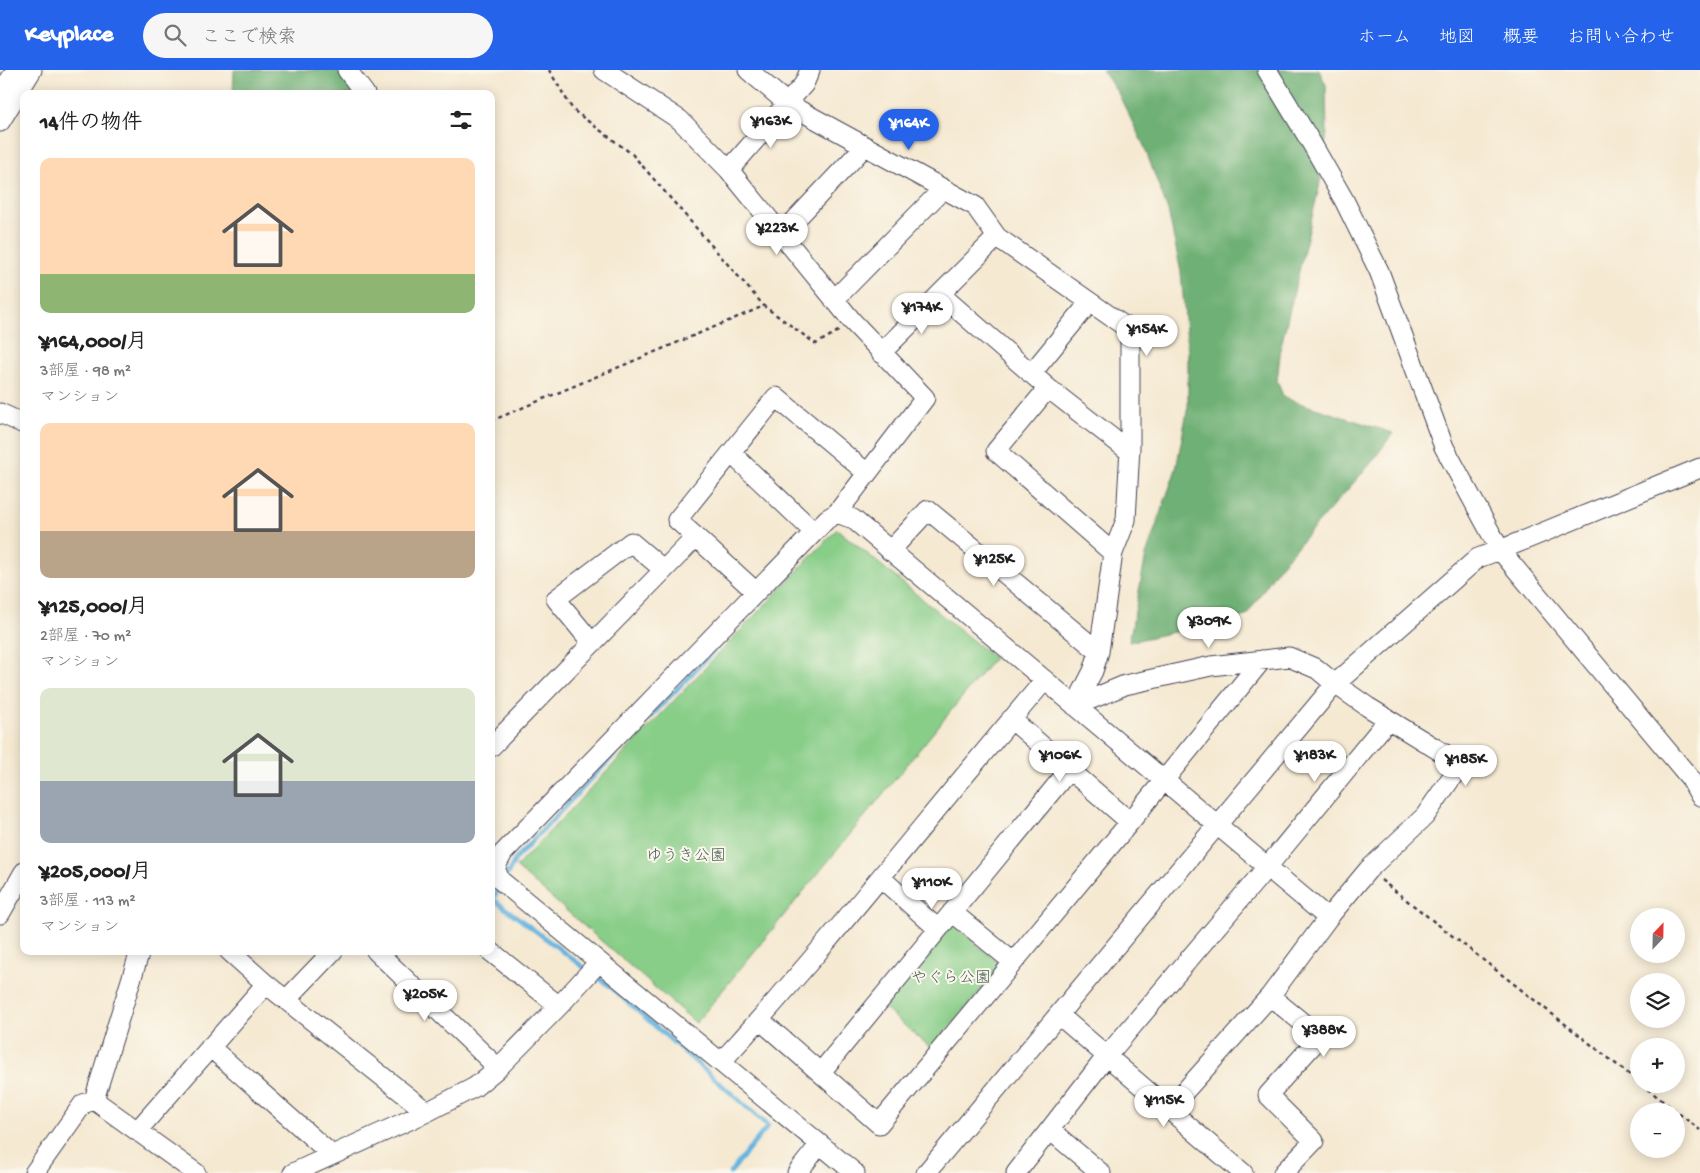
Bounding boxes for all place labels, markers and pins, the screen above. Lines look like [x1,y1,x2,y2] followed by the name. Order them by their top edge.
[736,106,806,149] pin: ¥163K
[874,108,944,151] pin: ¥164K
[742,214,812,256] pin: ¥223K
[887,292,957,335] pin: ¥174K
[1112,314,1182,357] pin: ¥154K
[959,544,1029,587] pin: ¥125K
[1174,606,1244,649] pin: ¥309K
[1025,740,1095,783] pin: ¥106K
[1280,740,1350,783] pin: ¥183K
[1431,744,1501,787] pin: ¥185K
[897,868,967,910] pin: ¥110K
[390,980,460,1022] pin: ¥205K
[1289,1016,1359,1058] pin: ¥388K
[1129,1086,1199,1128] pin: ¥115K

